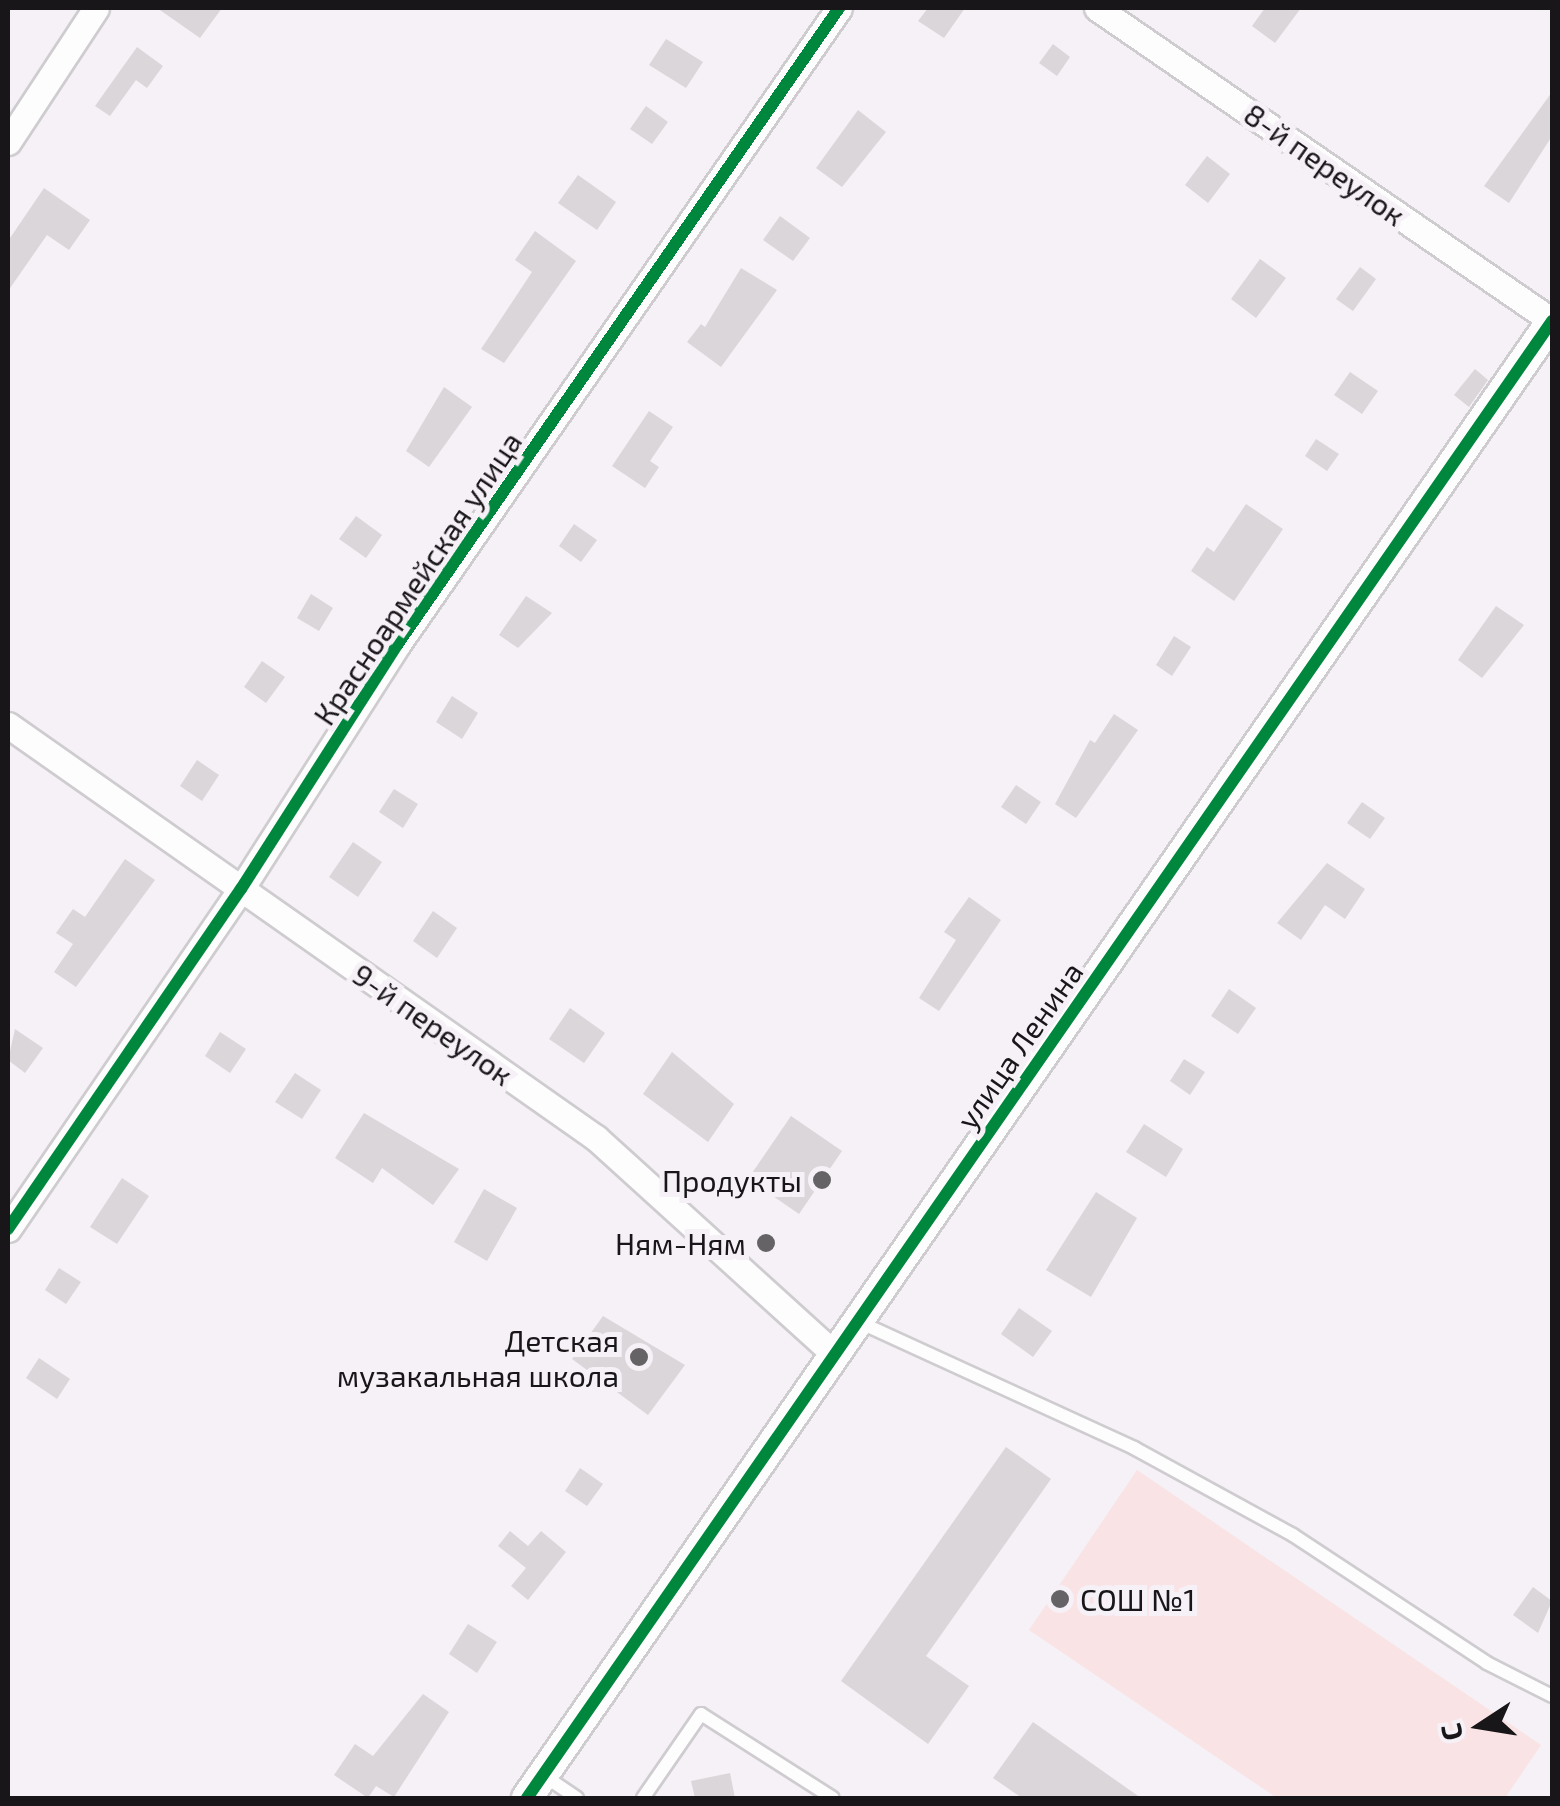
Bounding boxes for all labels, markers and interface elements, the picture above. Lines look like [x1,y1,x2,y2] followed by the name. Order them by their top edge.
[1238,95,1412,233] street label: 8-й переулок
[305,425,529,731] street label: Красноармейская улица
[948,955,1090,1135] street label: улица Ленина
[346,956,520,1092] street label: 9-й переулок
[662,1162,802,1198] place label: Продукты
[811,1169,833,1191] marker: Продукты
[615,1225,746,1261] place label: Ням-Ням
[755,1232,777,1254] marker: Ням-Ням
[337,1322,619,1392] place label: Детская музакальная школа
[628,1346,650,1368] marker: Детская музакальная школа
[1080,1581,1195,1617] place label: СОШ №1
[1049,1588,1071,1610] marker: СОШ №1
[1430,1676,1530,1776] north arrow
[1432,1721,1469,1744] text: С

